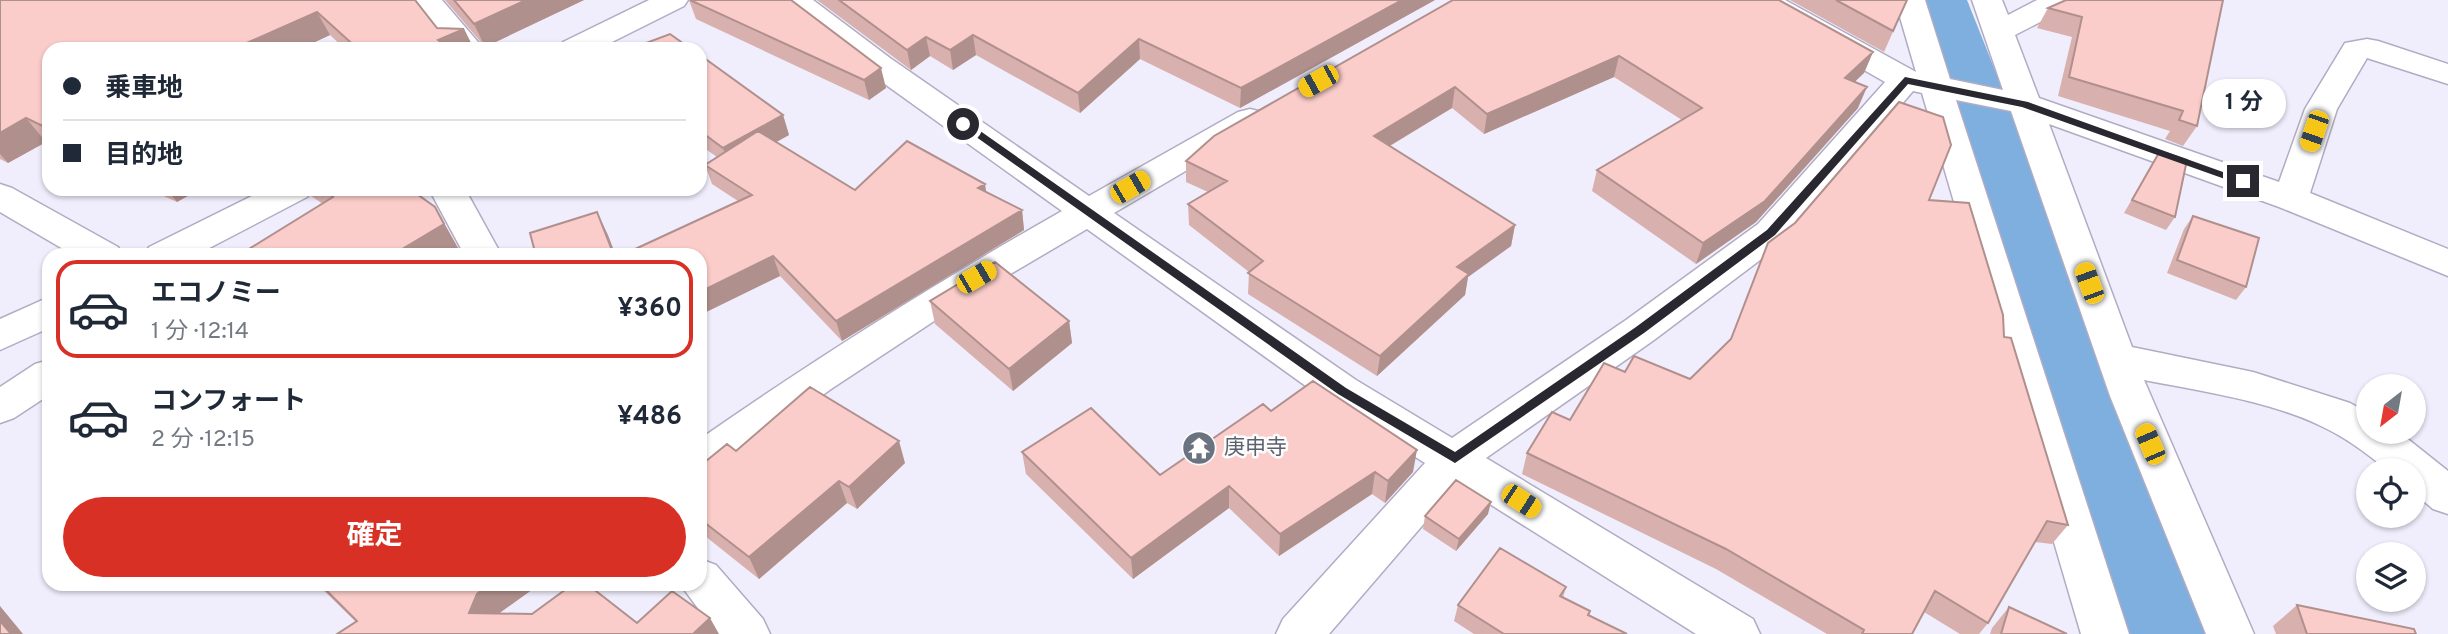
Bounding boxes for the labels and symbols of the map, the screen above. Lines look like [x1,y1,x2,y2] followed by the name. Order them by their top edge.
[1295,62,1342,100] car
[2201,80,2285,128] callout: 1 分
[947,108,979,140] route start
[2298,108,2331,154] car
[2227,165,2259,197] route end
[1107,167,1154,207] car
[953,257,1000,297] car
[2072,260,2107,306] car
[2356,374,2426,444] north arrow
[2133,421,2168,467] car
[1180,429,1218,467] temple icon: 庚申寺
[1224,435,1287,462] place label: 庚申寺
[1498,481,1545,521] car

